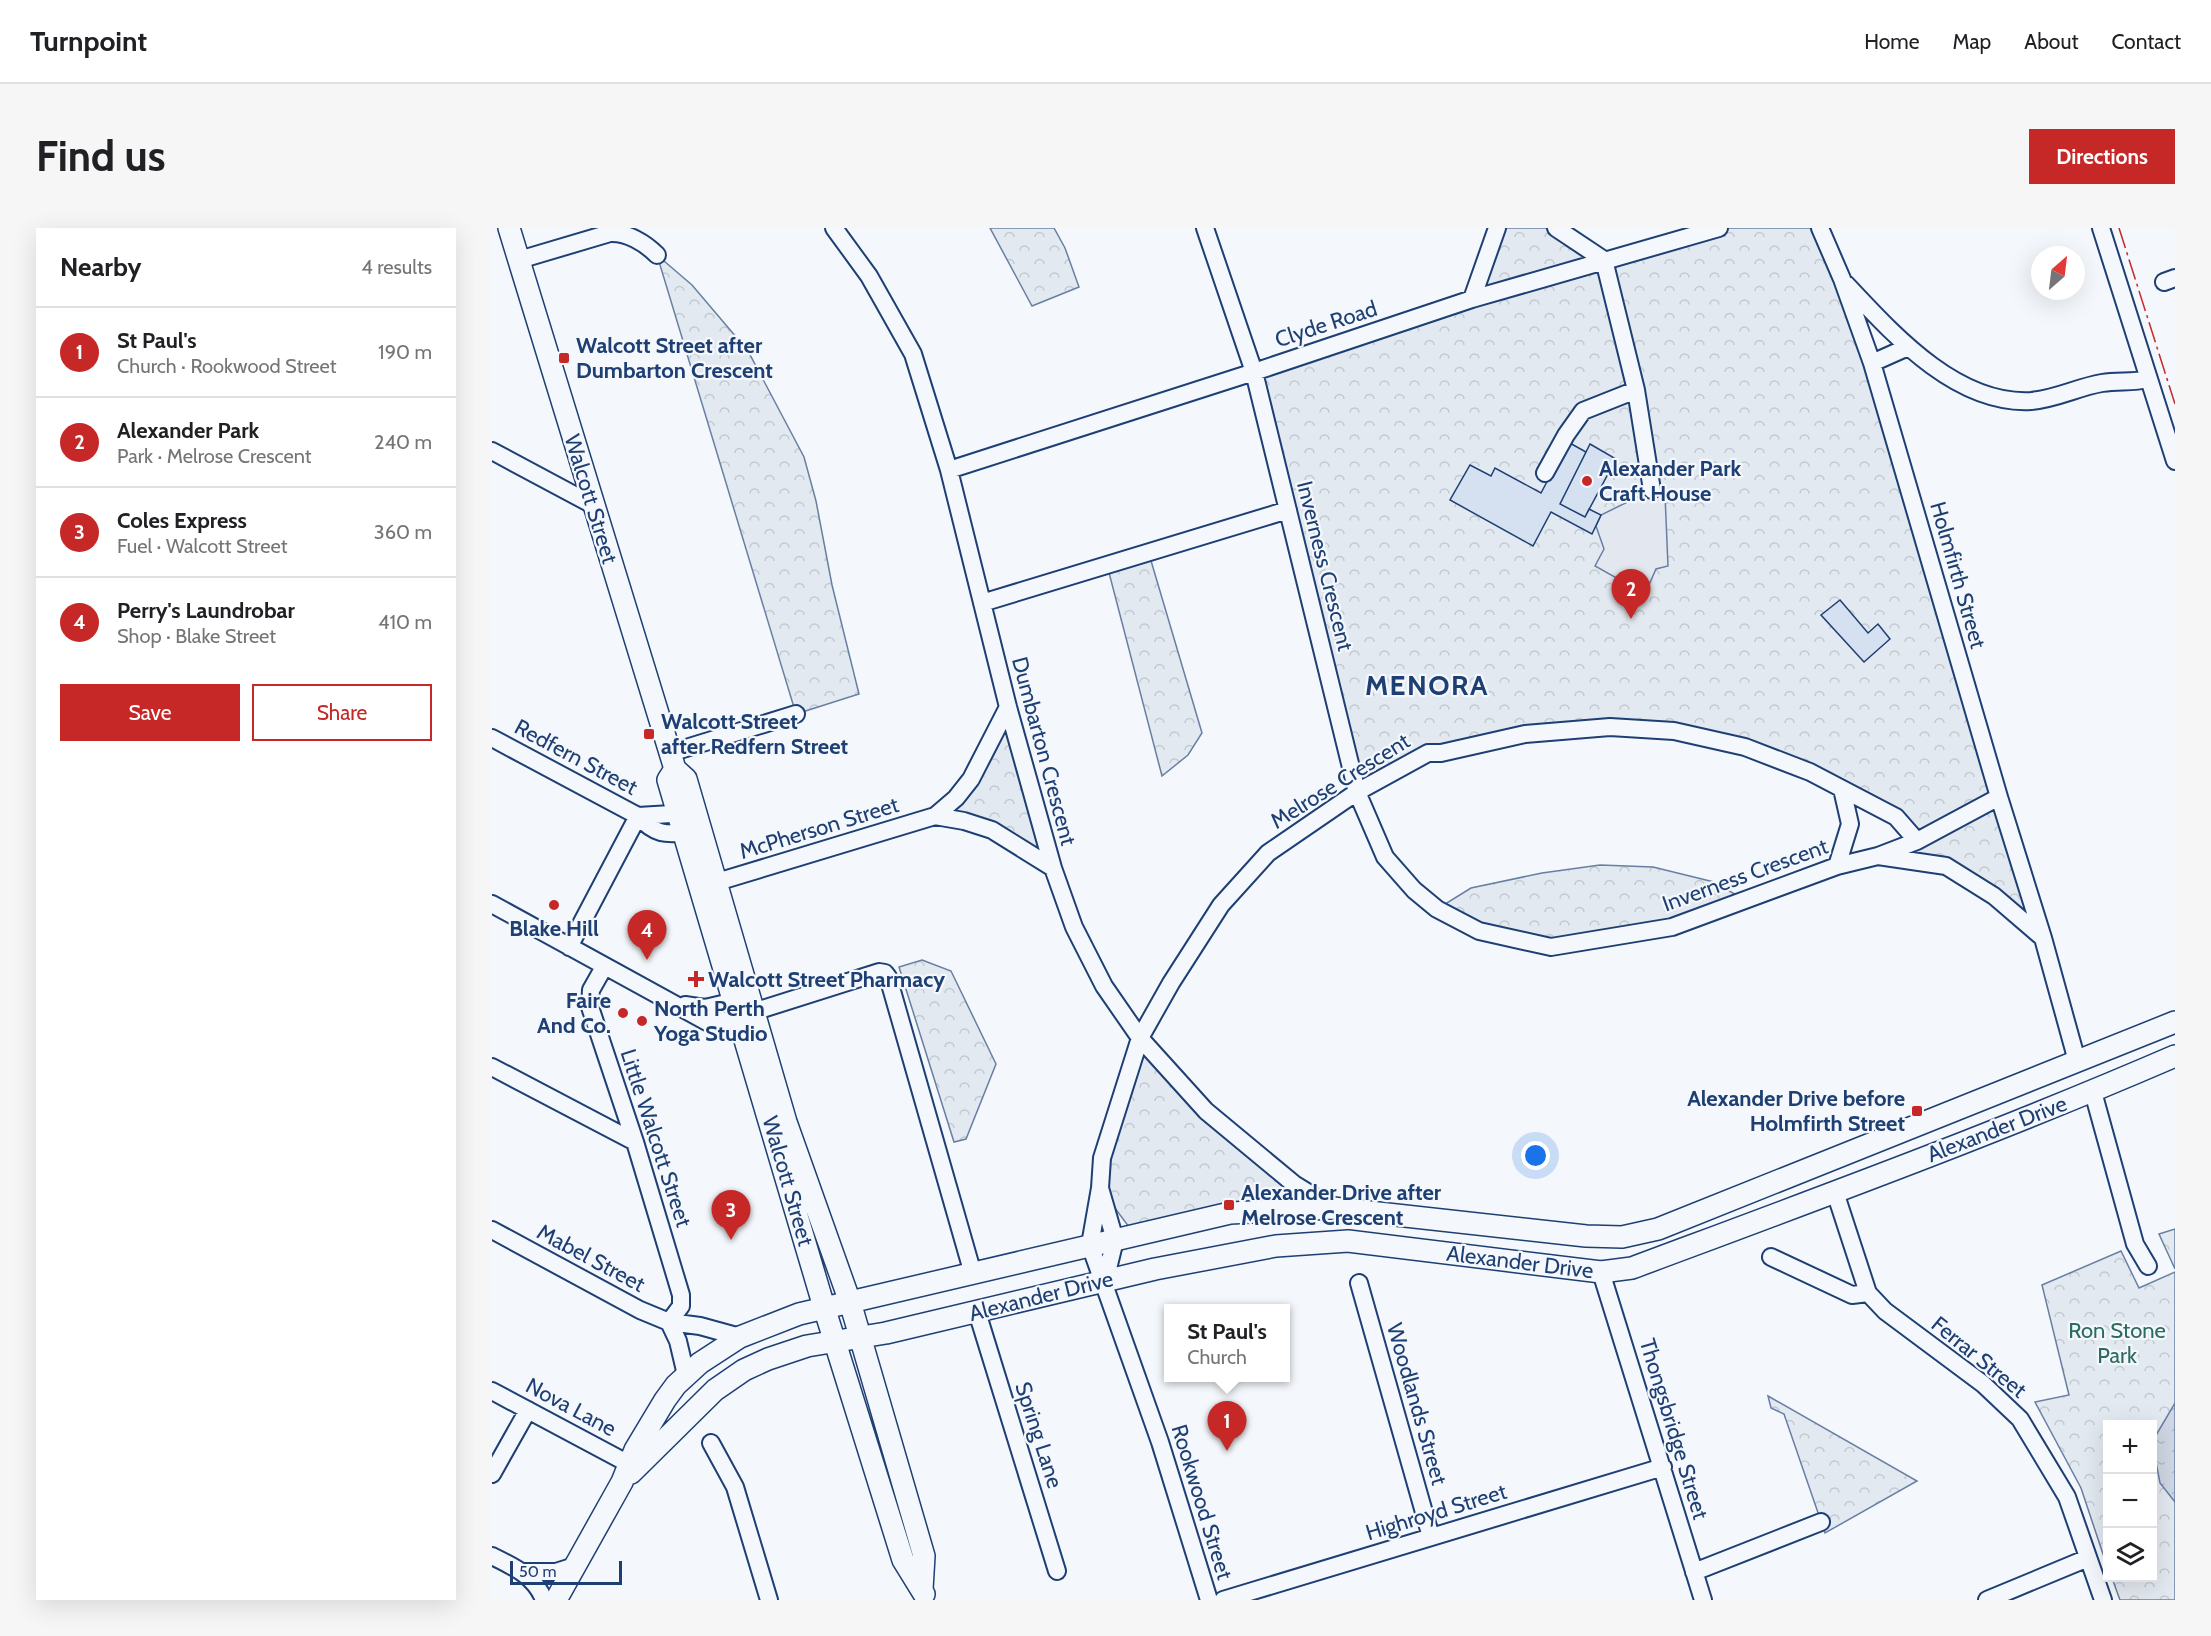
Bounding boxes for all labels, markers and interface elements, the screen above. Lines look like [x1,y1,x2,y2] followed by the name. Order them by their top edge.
[30,24,147,58] text: Turnpoint
[1864,29,1920,54] text: Home
[1953,29,1991,54] text: Map
[2024,29,2078,54] text: About
[2111,29,2181,54] text: Contact
[2029,129,2175,184] button: Directions
[36,130,165,182] text: Find us
[2031,246,2085,300] north arrow
[60,251,141,283] text: Nearby
[361,255,432,279] text: 4 results
[1272,295,1380,353] street label: Clyde Road
[117,327,197,354] text: St Paul's
[576,332,773,384] place label: Walcott Street after Dumbarton Crescent
[76,340,83,364] text: 1
[378,340,432,364] text: 190 m
[557,351,571,365] marker: Walcott Street after Dumbarton Crescent
[117,354,336,378] text: Church · Rookwood Street
[117,417,259,444] text: Alexander Park
[74,430,85,454] text: 2
[374,430,432,454] text: 240 m
[559,431,624,567] street label: Walcott Street
[117,444,312,468] text: Park · Melrose Crescent
[1599,455,1742,507] place label: Alexander Park Craft House
[1580,474,1594,488] marker: Alexander Park Craft House
[1291,478,1359,654] street label: Inverness Crescent
[1924,498,1992,652] street label: Holmfirth Street
[117,507,247,534] text: Coles Express
[74,520,85,544] text: 3
[374,520,432,544] text: 360 m
[117,534,287,558] text: Fuel · Walcott Street
[1612,570,1650,619] pin: 2
[117,597,295,624] text: Perry's Laundrobar
[73,610,86,634] text: 4
[378,610,432,634] text: 410 m
[117,624,276,648] text: Shop · Blake Street
[1006,654,1082,849] street label: Dumbarton Crescent
[1365,668,1489,702] district label: MENORA
[60,684,240,741] button: Save
[252,684,432,741] button: Share
[661,708,848,760] place label: Walcott Street after Redfern Street
[510,713,643,801] street label: Redfern Street
[642,727,656,741] marker: Walcott Street after Redfern Street
[1265,727,1415,835] street label: Melrose Crescent
[736,791,902,865] street label: McPherson Street
[1659,832,1832,917] street label: Inverness Crescent
[547,898,561,912] marker: Blake Hill
[628,910,666,960] pin: 4
[509,915,599,942] place label: Blake Hill
[708,966,945,993] place label: Walcott Street Pharmacy
[689,972,703,986] marker: Walcott Street Pharmacy
[537,987,611,1039] place label: Faire And Co.
[653,995,768,1047] place label: North Perth Yoga Studio
[616,1006,630,1020] marker: Faire And Co.
[635,1014,649,1028] marker: North Perth Yoga Studio
[615,1046,698,1231] street label: Little Walcott Street
[1687,1085,1905,1137] place label: Alexander Drive before Holmfirth Street
[1923,1090,2071,1168] street label: Alexander Drive
[1910,1104,1924,1118] marker: Alexander Drive before Holmfirth Street
[757,1113,820,1250] street label: Walcott Street
[1521,1141,1550,1170] your location
[1241,1179,1442,1231] place label: Alexander Drive after Melrose Crescent
[712,1190,750,1240] pin: 3
[1222,1198,1236,1212] marker: Alexander Drive after Melrose Crescent
[532,1218,650,1298] street label: Mabel Street
[1445,1240,1595,1284] street label: Alexander Drive
[966,1265,1116,1327] street label: Alexander Drive
[1164,1304,1290,1382] popup
[1926,1310,2032,1404] street label: Ferrar Street
[2068,1317,2166,1369] park label: Ron Stone Park
[1187,1318,1267,1345] text: St Paul's
[1381,1320,1453,1489] street label: Woodlands Street
[1634,1335,1715,1523] street label: Thongsbridge Street
[1187,1345,1247,1369] text: Church
[521,1372,621,1442] street label: Nova Lane
[1009,1379,1069,1491] street label: Spring Lane
[1208,1402,1246,1451] pin: 1
[2103,1420,2157,1582] map controls
[2103,1420,2157,1474] button: +
[1166,1421,1239,1583] street label: Rookwood Street
[2103,1474,2157,1528] button: −
[1362,1478,1510,1546] street label: Highroyd Street
[2103,1528,2157,1582] button: layers
[510,1558,622,1586] scale bar
[519,1562,556,1581] text: 50 m

